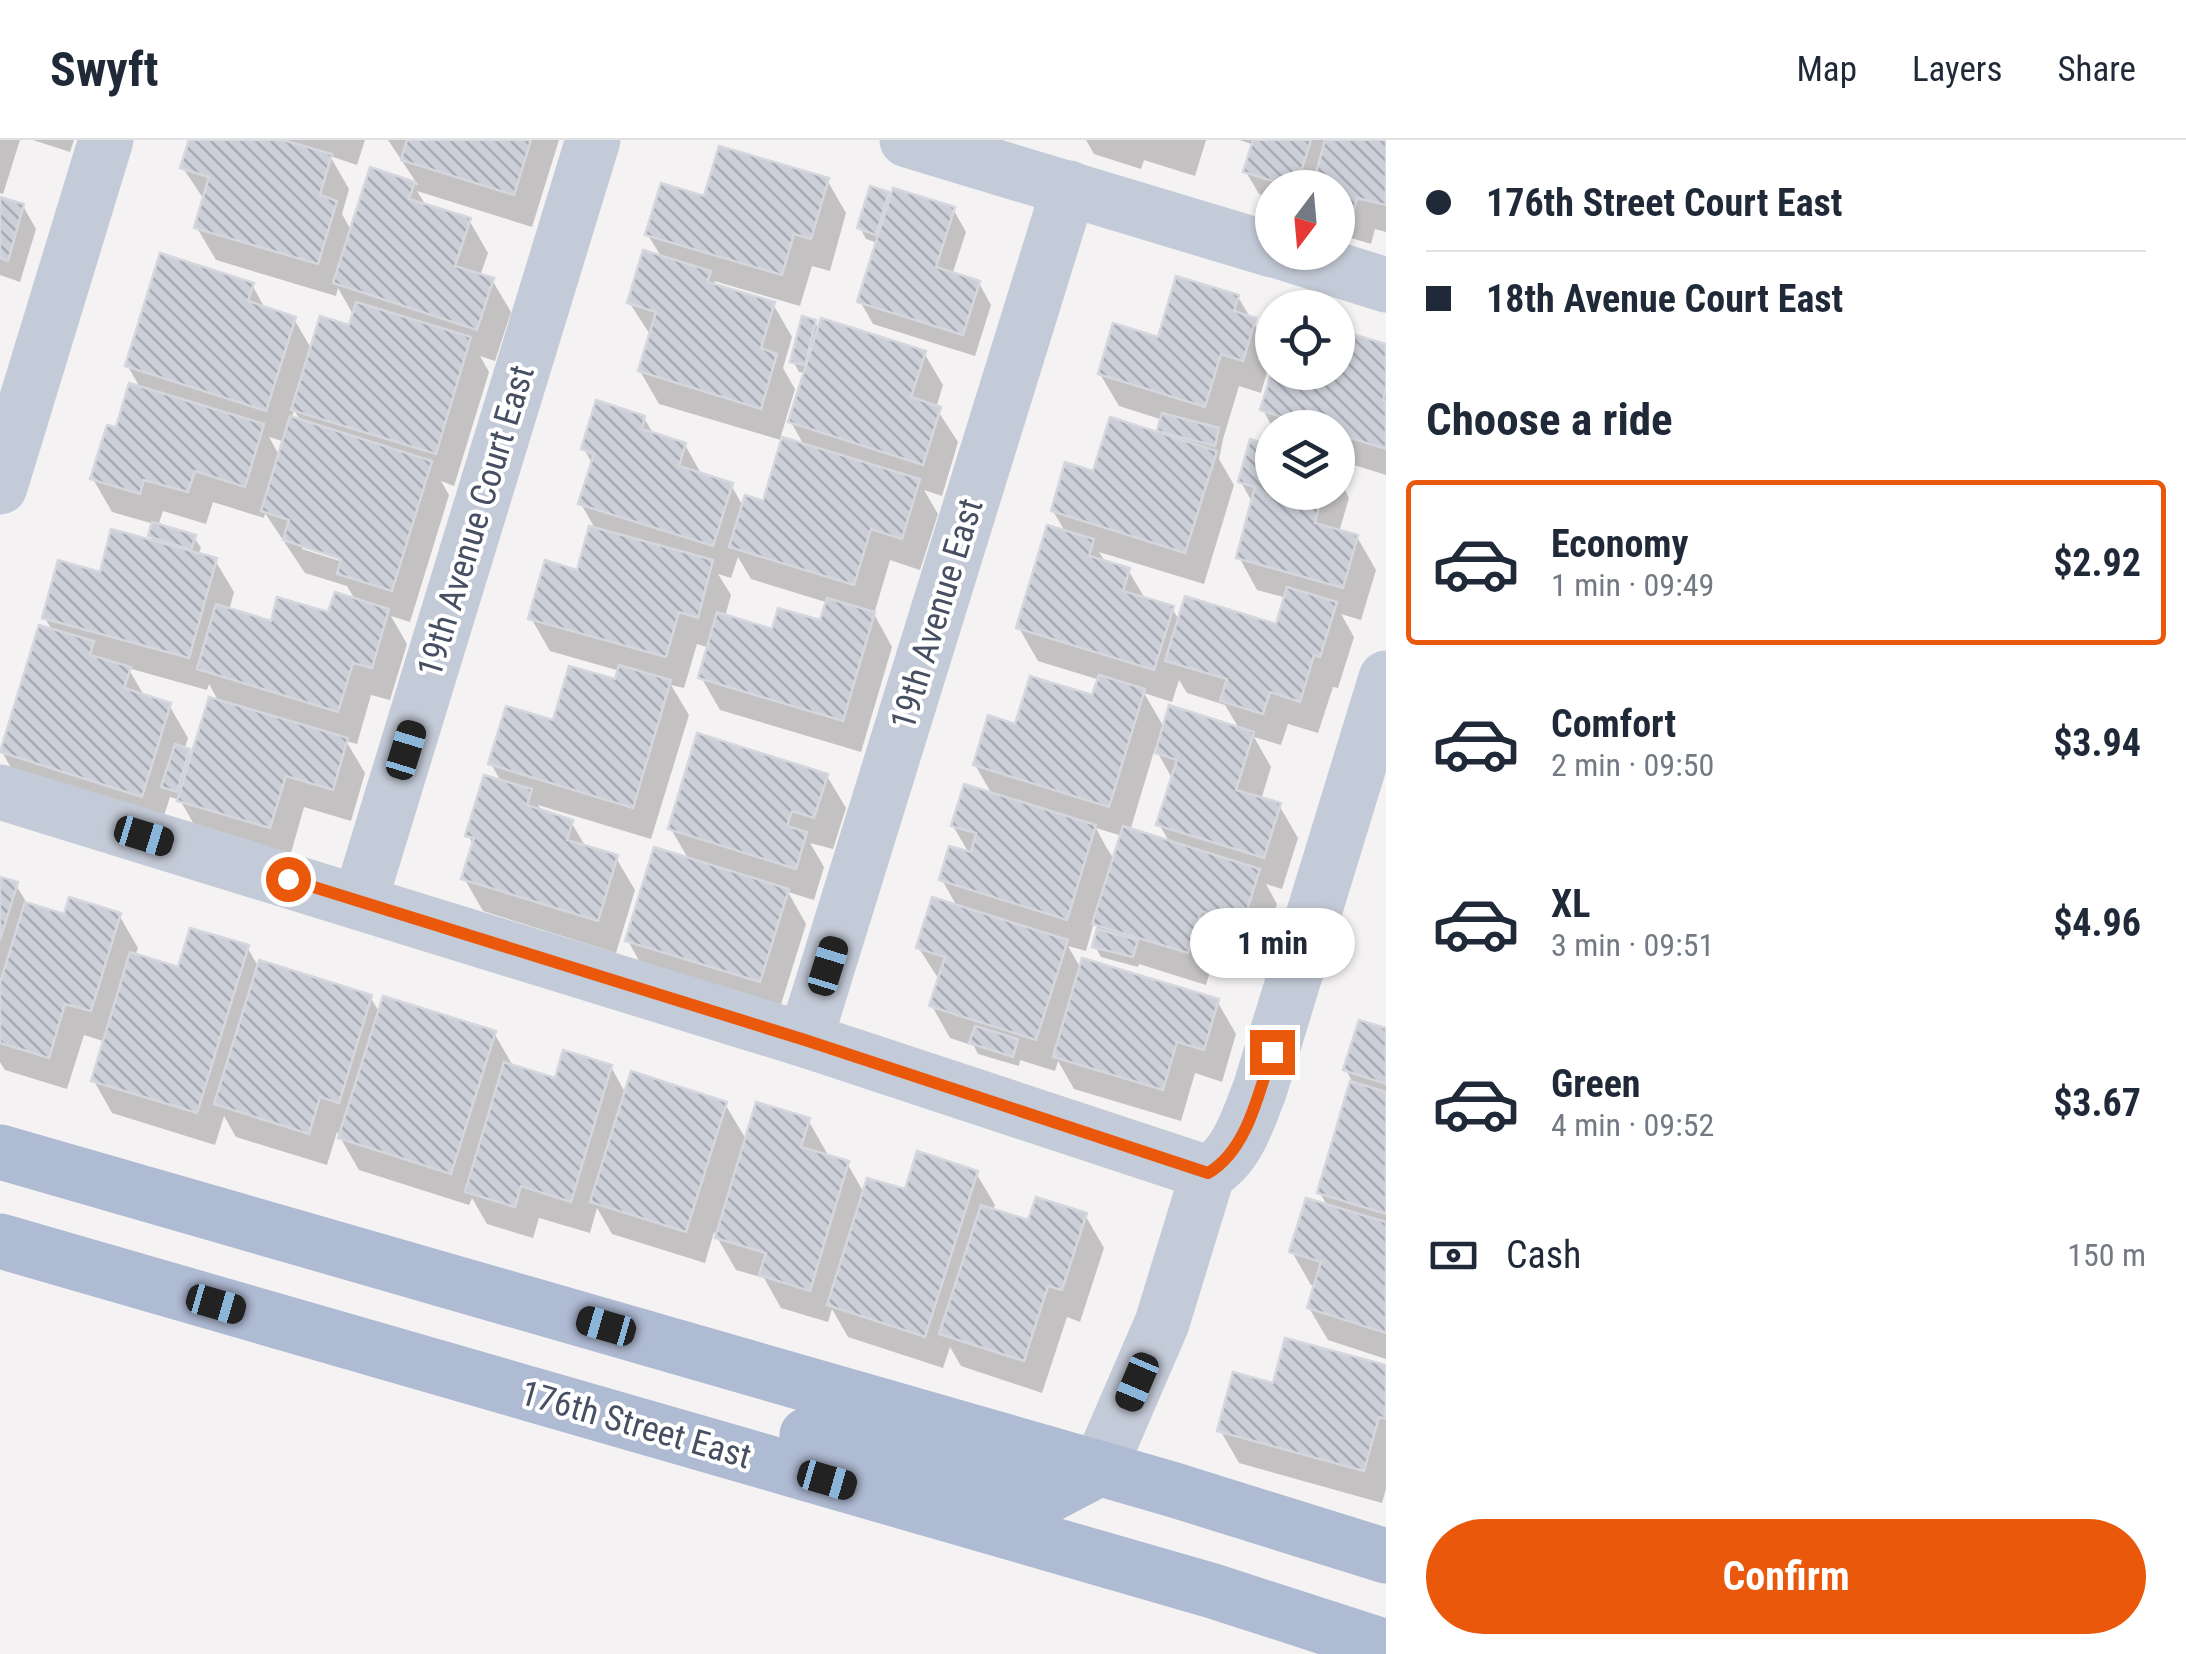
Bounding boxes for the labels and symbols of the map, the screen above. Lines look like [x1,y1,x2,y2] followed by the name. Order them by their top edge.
[1255,170,1355,270] north arrow
[409,360,543,682] street label: 19th Avenue Court East
[882,494,992,734] street label: 19th Avenue East
[383,717,429,783] car
[111,813,177,859] car
[266,857,311,902] route start
[1190,907,1354,977] callout: 1 min
[805,933,851,999] car
[1250,1030,1295,1075] route end
[183,1281,249,1327] car
[573,1303,639,1349] car
[1111,1349,1163,1415] car
[516,1373,756,1477] street label: 176th Street East
[794,1457,860,1503] car

